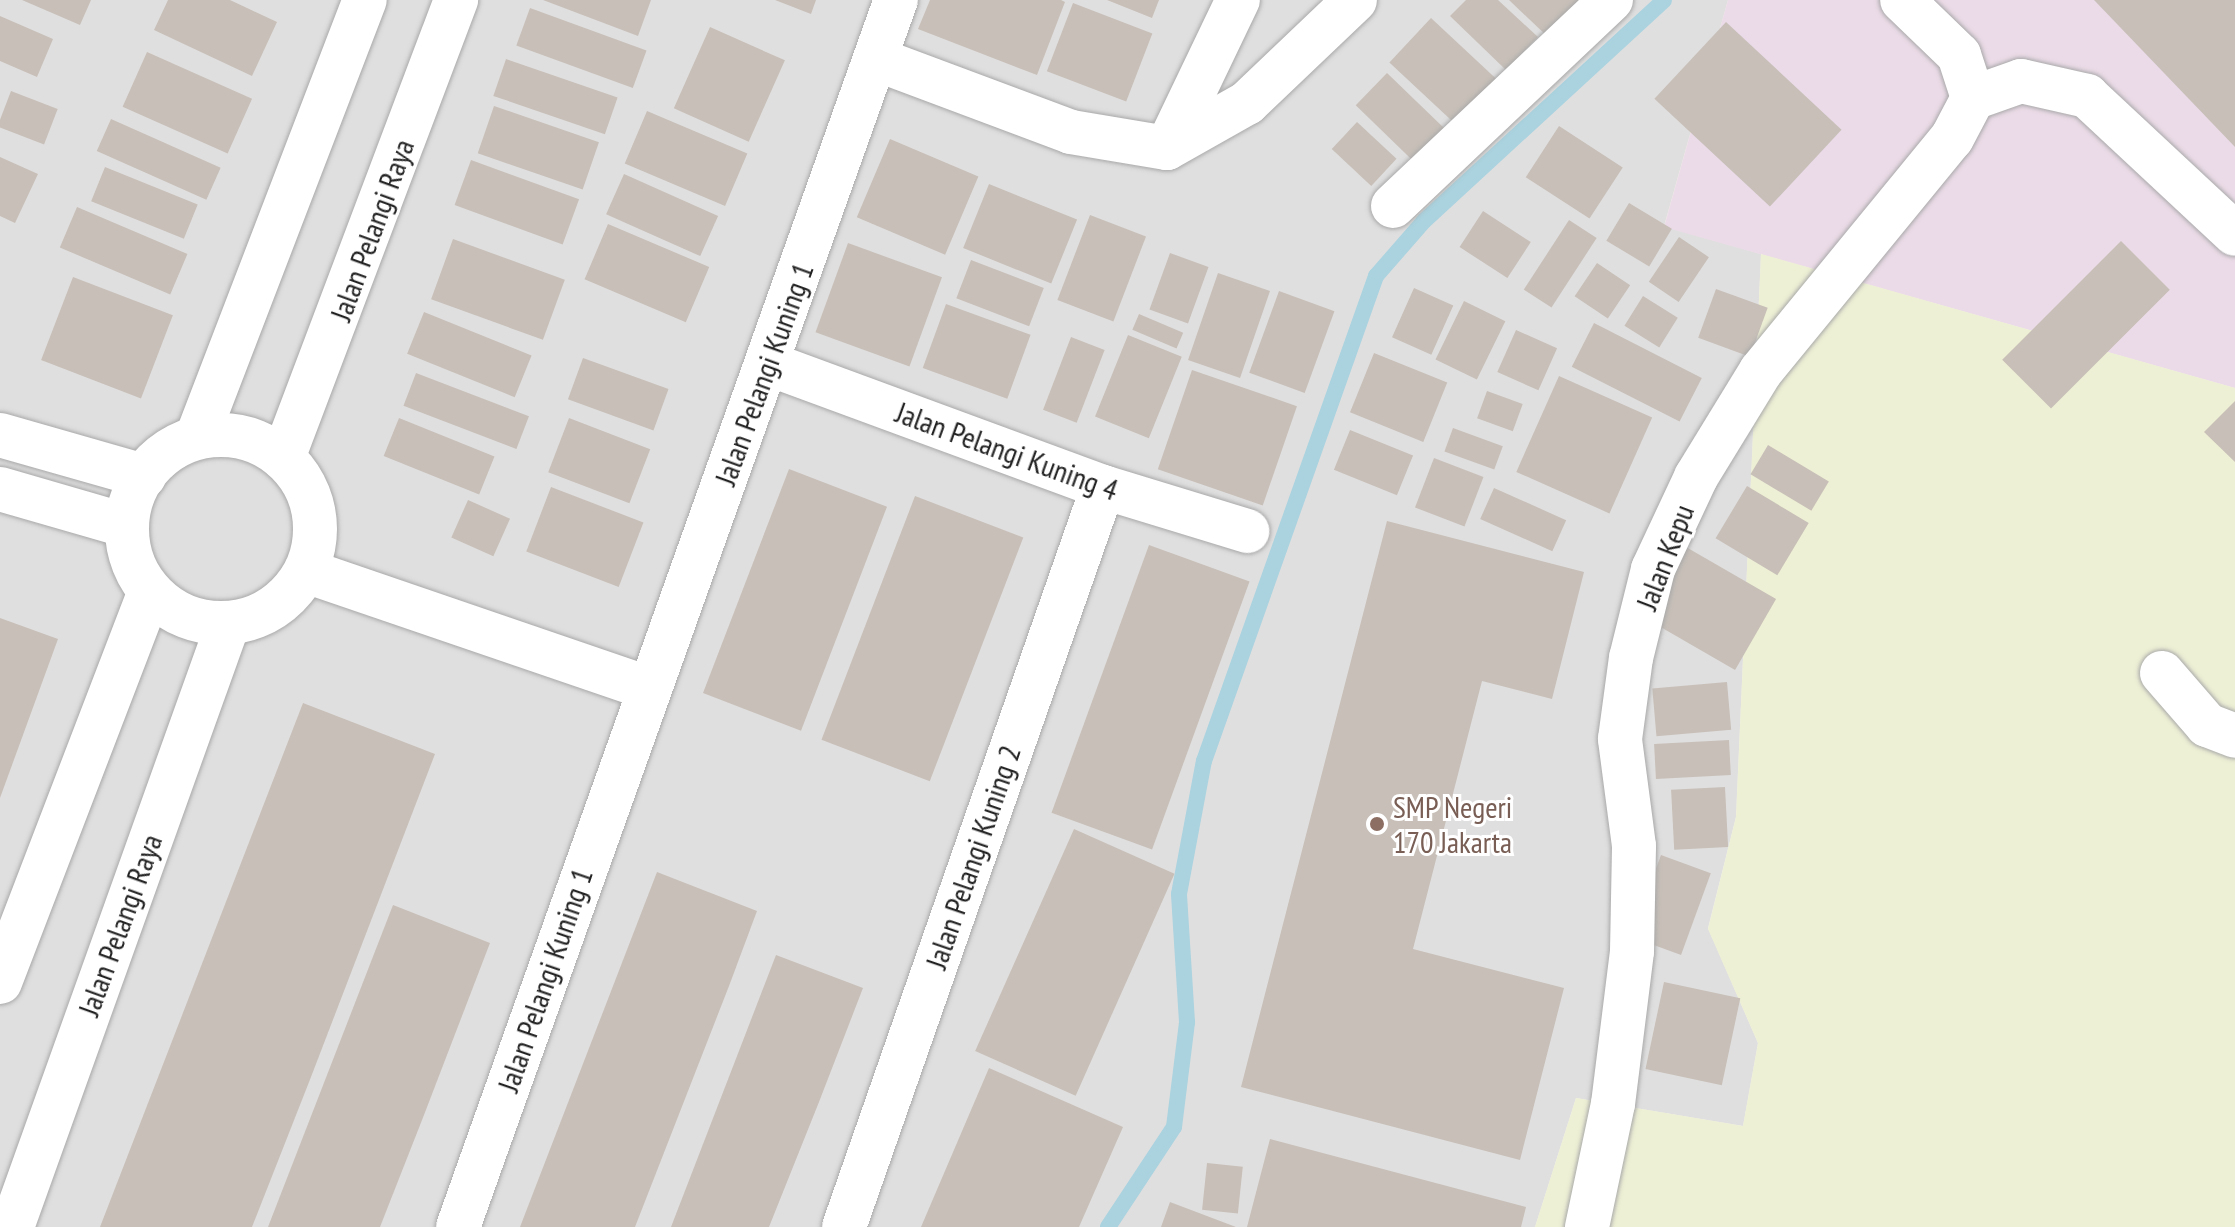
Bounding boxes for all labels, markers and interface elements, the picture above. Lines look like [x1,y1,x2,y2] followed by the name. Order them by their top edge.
[323,134,421,326] street label: Jalan Pelangi Raya
[707,258,821,490] street label: Jalan Pelangi Kuning 1
[891,394,1123,508] street label: Jalan Pelangi Kuning 4
[1629,499,1701,615] street label: Jalan Kepu
[918,741,1028,973] street label: Jalan Pelangi Kuning 2
[1393,789,1513,860] place label: SMP Negeri 170 Jakarta
[1368,815,1386,833] marker: SMP Negeri 170 Jakarta
[71,829,169,1021] street label: Jalan Pelangi Raya
[490,864,600,1096] street label: Jalan Pelangi Kuning 1

